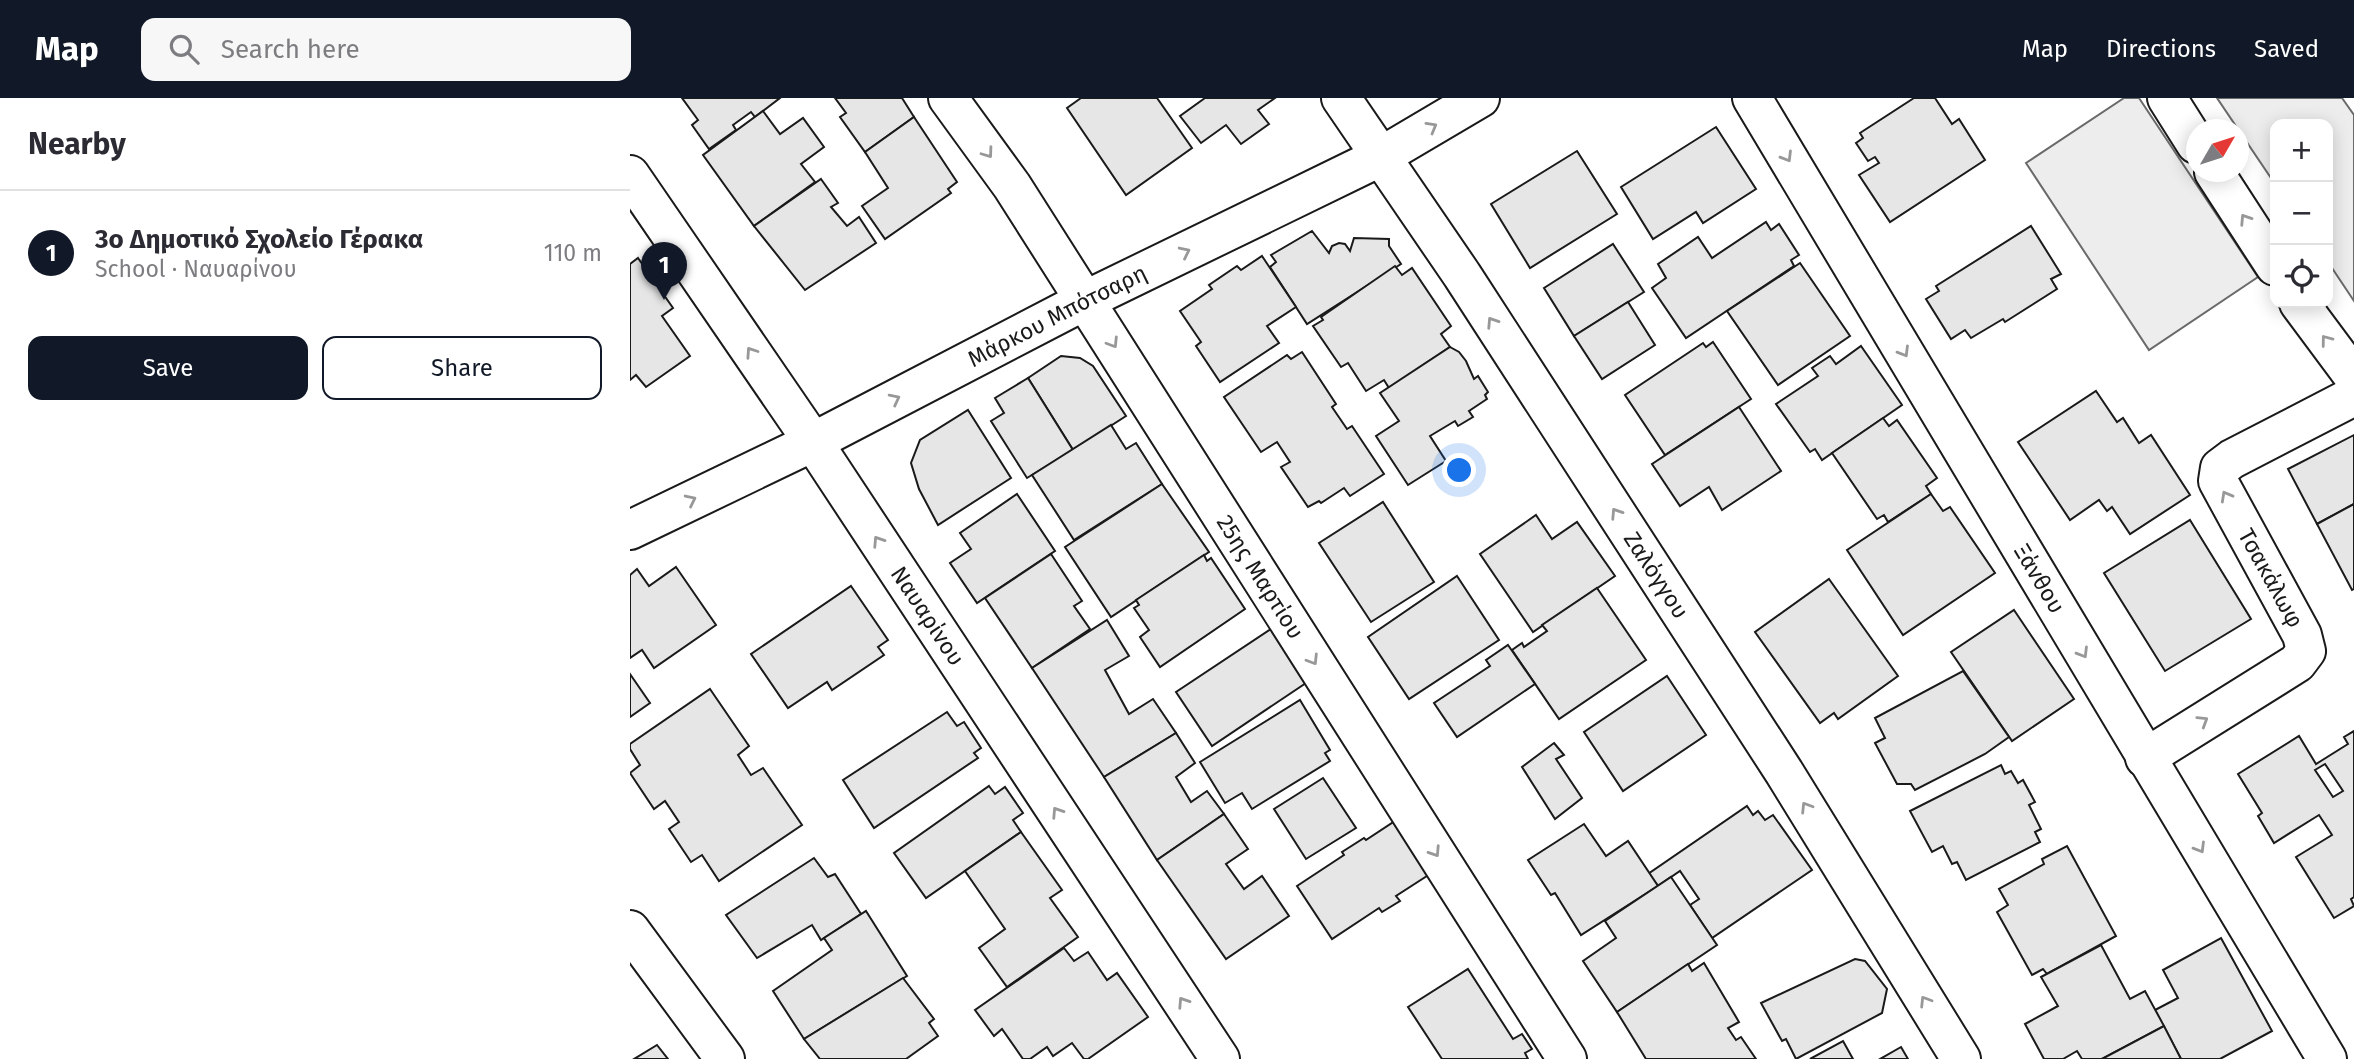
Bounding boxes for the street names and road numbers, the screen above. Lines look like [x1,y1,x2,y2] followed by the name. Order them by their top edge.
[963,259,1151,373] street label: Μάρκου Μπότσαρη
[1211,510,1310,644] street label: 25ης Μαρτίου
[2232,524,2310,632] street label: Τσακάλωφ
[1618,526,1695,624] street label: Ζαλόγγου
[2008,539,2071,618] street label: Ξάνθου
[885,561,971,671] street label: Ναυαρίνου

